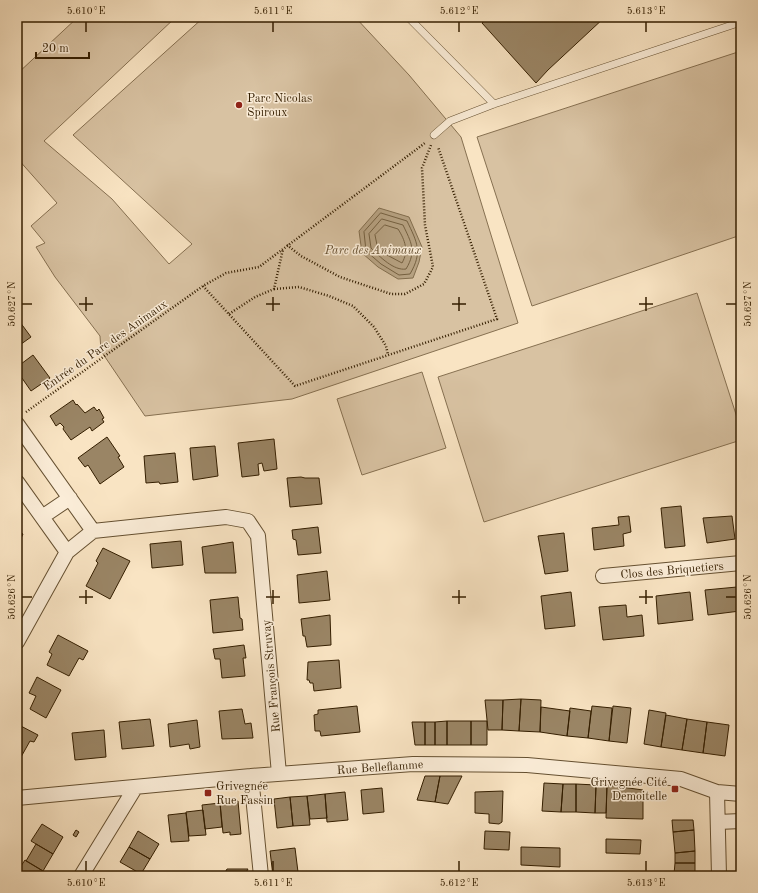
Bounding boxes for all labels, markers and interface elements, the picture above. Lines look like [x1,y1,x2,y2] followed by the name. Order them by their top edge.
[67,6,105,16] text: 5.610°E
[254,6,292,16] text: 5.611°E
[440,6,478,16] text: 5.612°E
[627,6,665,16] text: 5.613°E
[36,34,89,60] scale bar
[42,43,69,55] text: 20 m
[247,93,312,119] place label: Parc Nicolas Spiroux
[234,100,244,110] marker: Parc Nicolas Spiroux
[324,245,421,257] park label: Parc des Animaux
[7,281,17,327] text: 50.627°N
[743,281,753,327] text: 50.627°N
[41,298,170,393] street label: Entrée du Parc des Animaux
[620,561,724,581] street label: Clos des Briquetiers
[7,574,17,620] text: 50.626°N
[743,574,753,620] text: 50.626°N
[261,618,283,733] street label: Rue François Struvay
[336,759,424,777] street label: Rue Belleflamme
[591,777,667,803] place label: Grivegnée Cité Demoitelle
[216,781,274,807] place label: Grivegnée Rue Fassin
[670,784,680,794] marker: Grivegnée Cité Demoitelle
[203,788,213,798] marker: Grivegnée Rue Fassin
[67,878,105,888] text: 5.610°E
[254,878,292,888] text: 5.611°E
[440,878,478,888] text: 5.612°E
[627,878,665,888] text: 5.613°E

